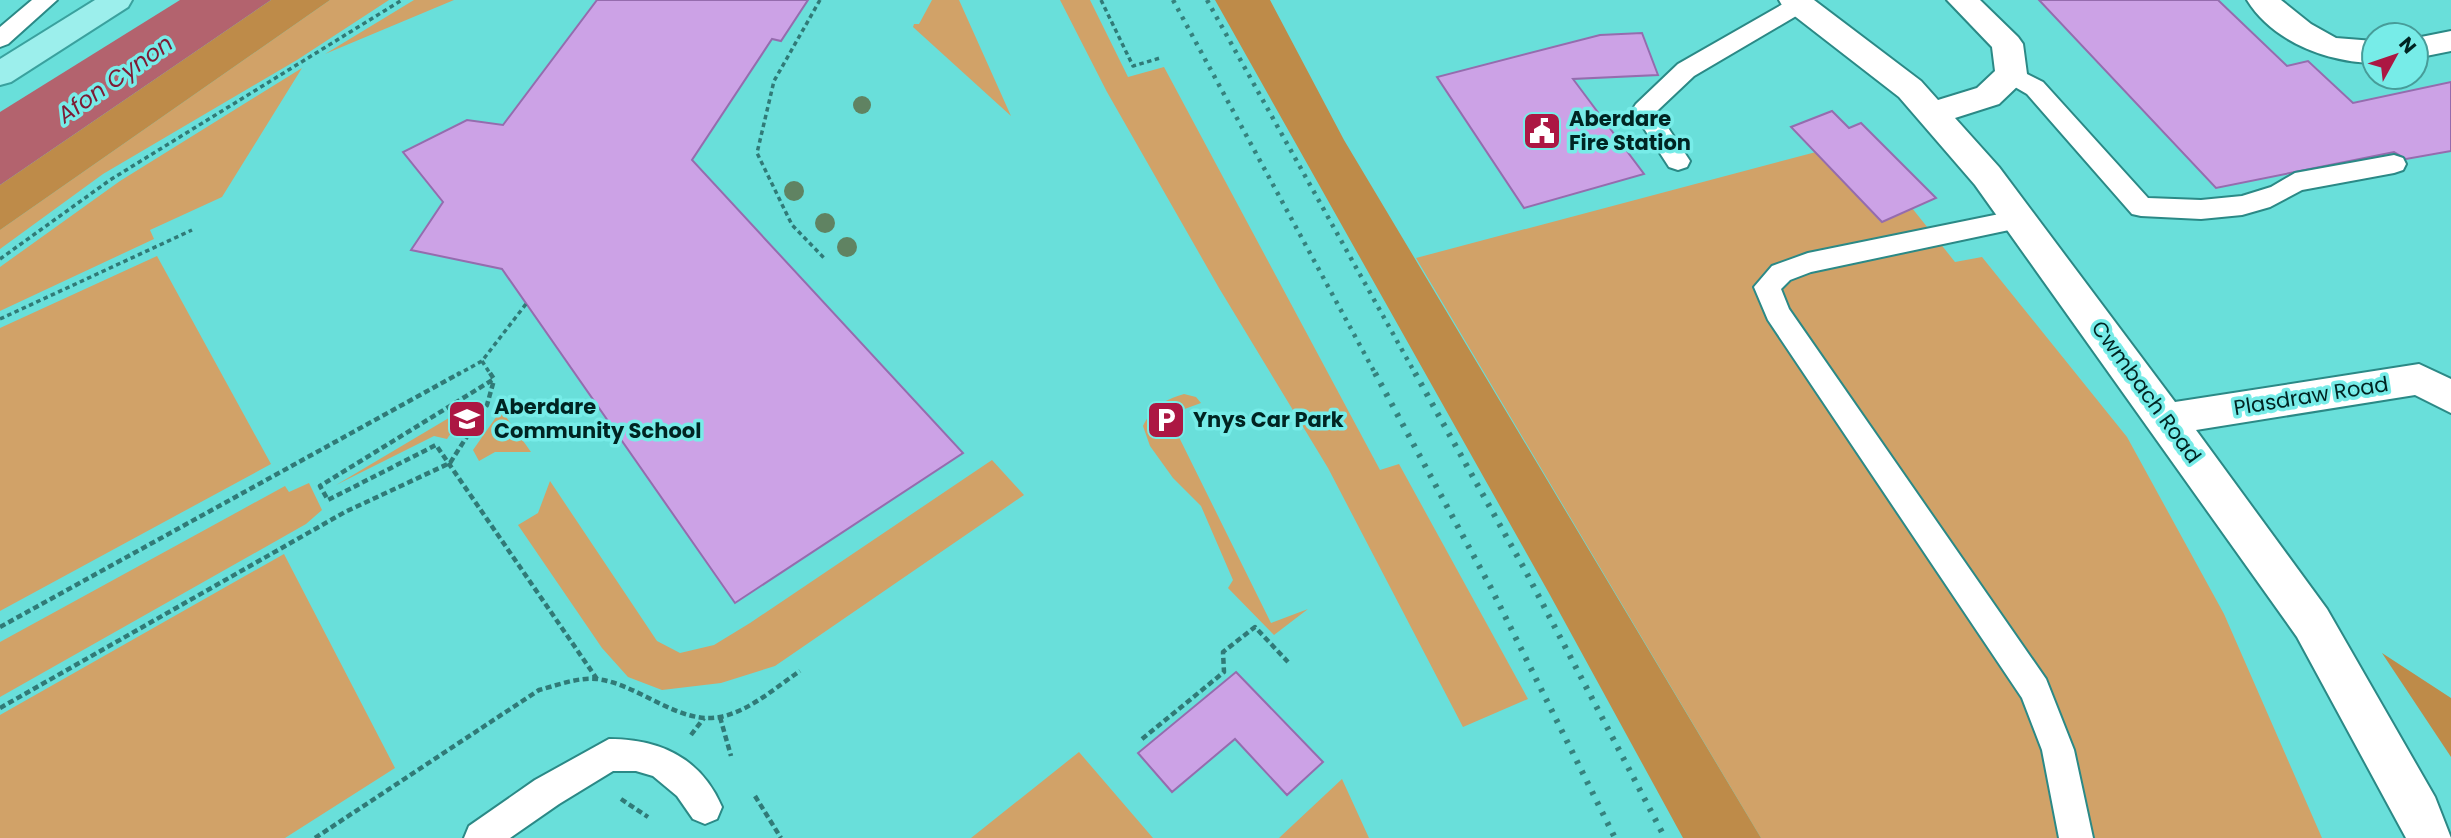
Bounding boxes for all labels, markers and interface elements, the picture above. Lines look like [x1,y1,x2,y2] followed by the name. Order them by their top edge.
[2360,21,2430,91] north arrow
[50,27,179,131] water label: Afon Cynon
[2393,31,2423,60] text: N
[1569,104,1691,157] place label: Aberdare Fire Station
[1521,110,1563,152] public building icon: Aberdare Fire Station
[2085,314,2208,469] street label: Cwmbach Road
[2232,369,2390,422] street label: Plasdraw Road
[494,392,701,445] place label: Aberdare Community School
[446,398,488,440] school or university icon: Aberdare Community School
[1145,399,1187,441] parking icon: Ynys Car Park
[1193,405,1344,434] place label: Ynys Car Park

